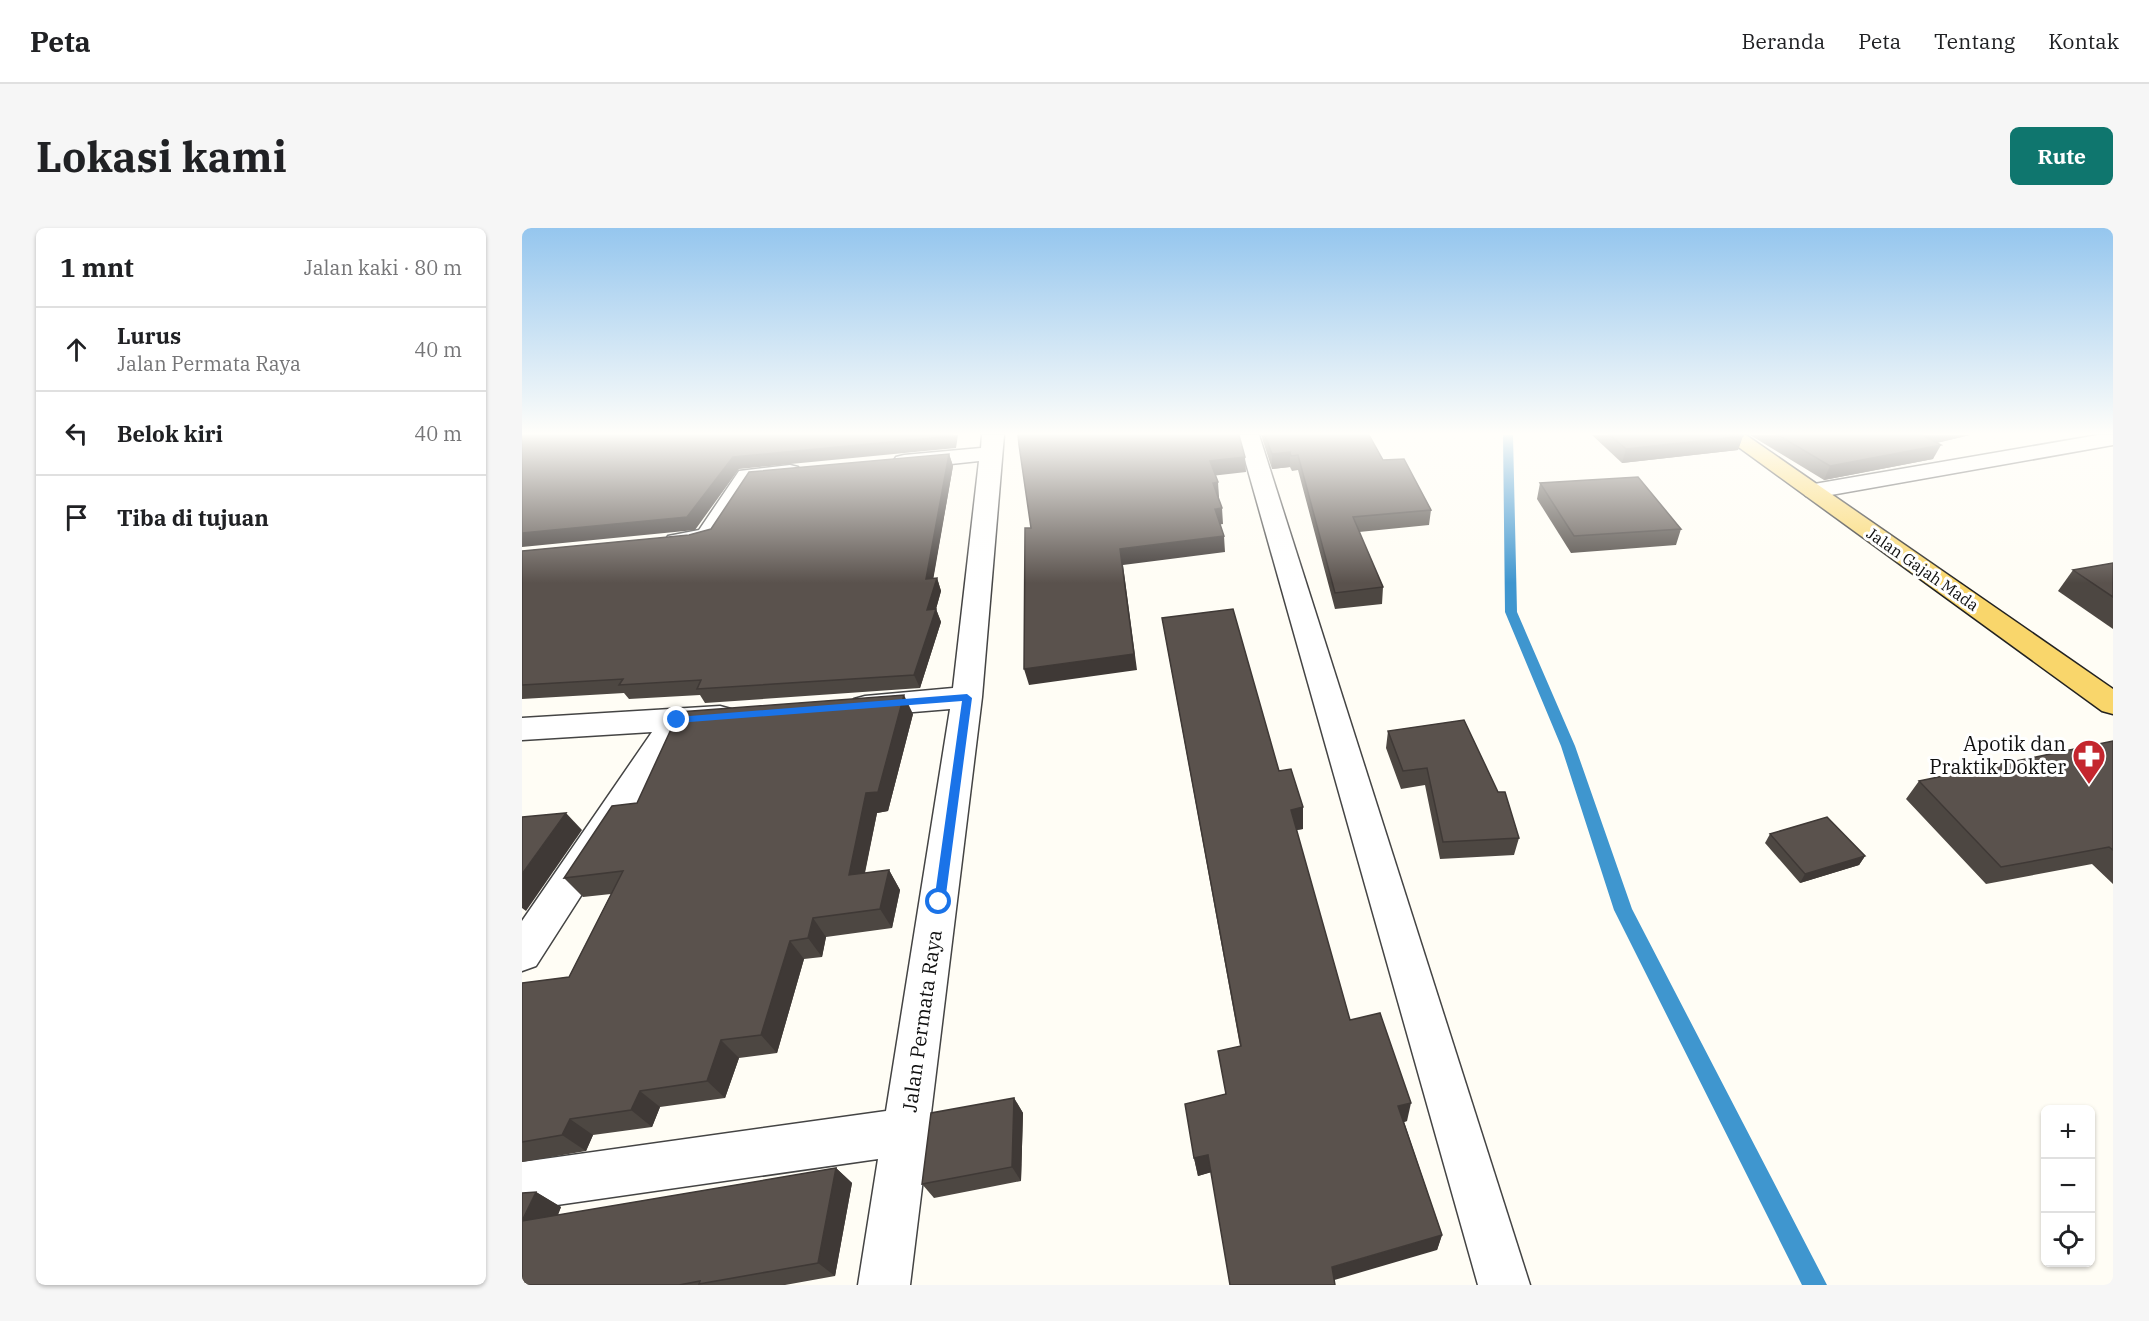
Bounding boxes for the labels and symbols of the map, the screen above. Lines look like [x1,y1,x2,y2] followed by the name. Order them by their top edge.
[1863,523,1983,615] street label: Jalan Gajah Mada
[663,706,689,732] route end
[1929,730,2066,780] place label: Apotik dan Praktik Dokter
[2071,738,2107,785] pharmacy icon: Apotik dan Praktik Dokter
[925,888,951,914] route start
[895,928,948,1114] street label: Jalan Permata Raya

